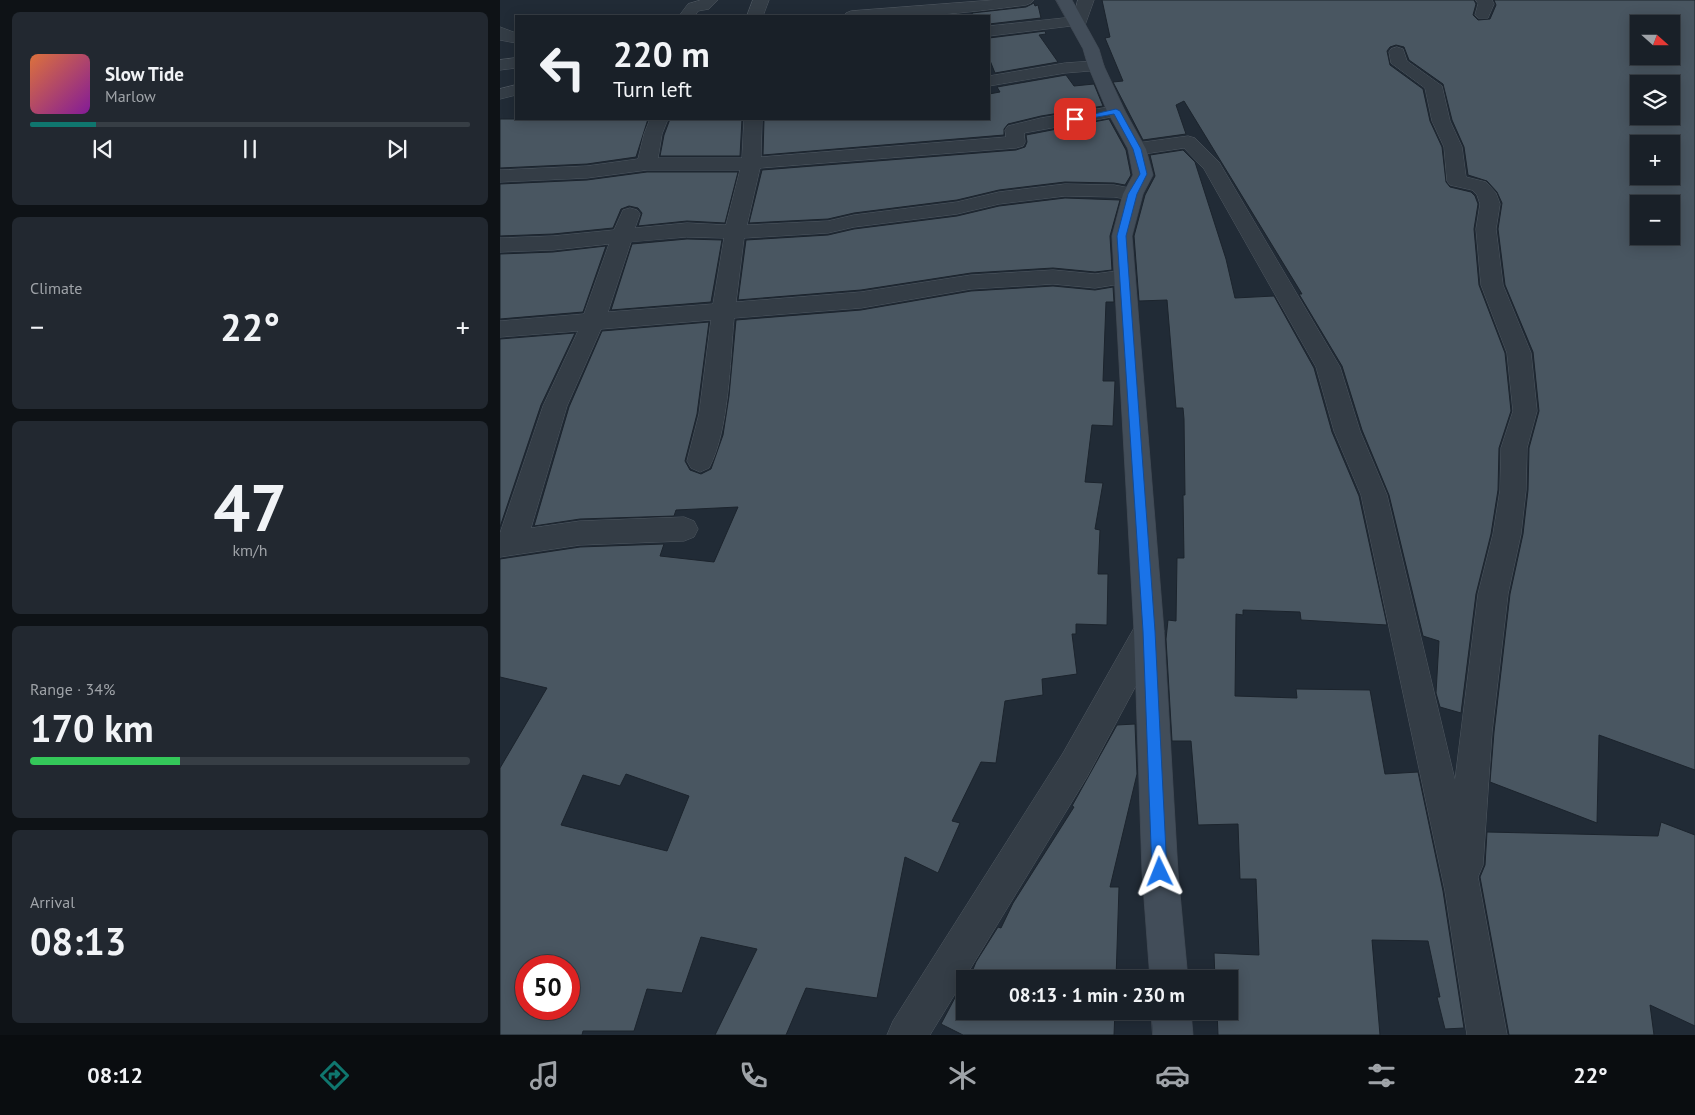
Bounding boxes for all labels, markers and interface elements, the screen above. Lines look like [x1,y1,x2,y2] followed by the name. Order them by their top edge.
[1630,15,1680,65] north arrow
[1630,15,1680,245] map controls
[613,31,710,77] text: 220 m
[530,35,595,100] icon: left
[105,62,184,86] text: Slow Tide
[613,75,692,103] text: Turn left
[1630,75,1680,125] button: layers
[105,86,156,106] text: Marlow
[1054,98,1096,140] pin
[1061,105,1089,133] icon: arrive
[89,135,117,163] icon: previous
[236,135,264,163] icon: pause
[383,135,411,163] icon: next
[1630,135,1680,185] button: +
[1630,195,1680,245] button: −
[30,278,82,298] text: Climate
[220,302,280,351] text: 22°
[30,308,44,345] text: −
[456,308,470,345] text: +
[213,465,287,549] text: 47
[232,540,268,560] text: km/h
[30,679,115,699] text: Range · 34%
[30,703,154,752] text: 170 km
[1133,845,1185,897] position arrow
[30,892,75,912] text: Arrival
[30,916,126,965] text: 08:13
[515,955,580,1020] speed limit sign: 50
[1009,983,1185,1007] text: 08:13 · 1 min · 230 m
[317,1058,352,1093] icon: directions
[527,1058,562,1093] icon: music
[736,1058,771,1093] icon: phone
[945,1058,980,1093] icon: climate
[1155,1058,1190,1093] icon: car
[1364,1058,1399,1093] icon: filters
[87,1061,143,1089] text: 08:12
[1573,1061,1608,1089] text: 22°

